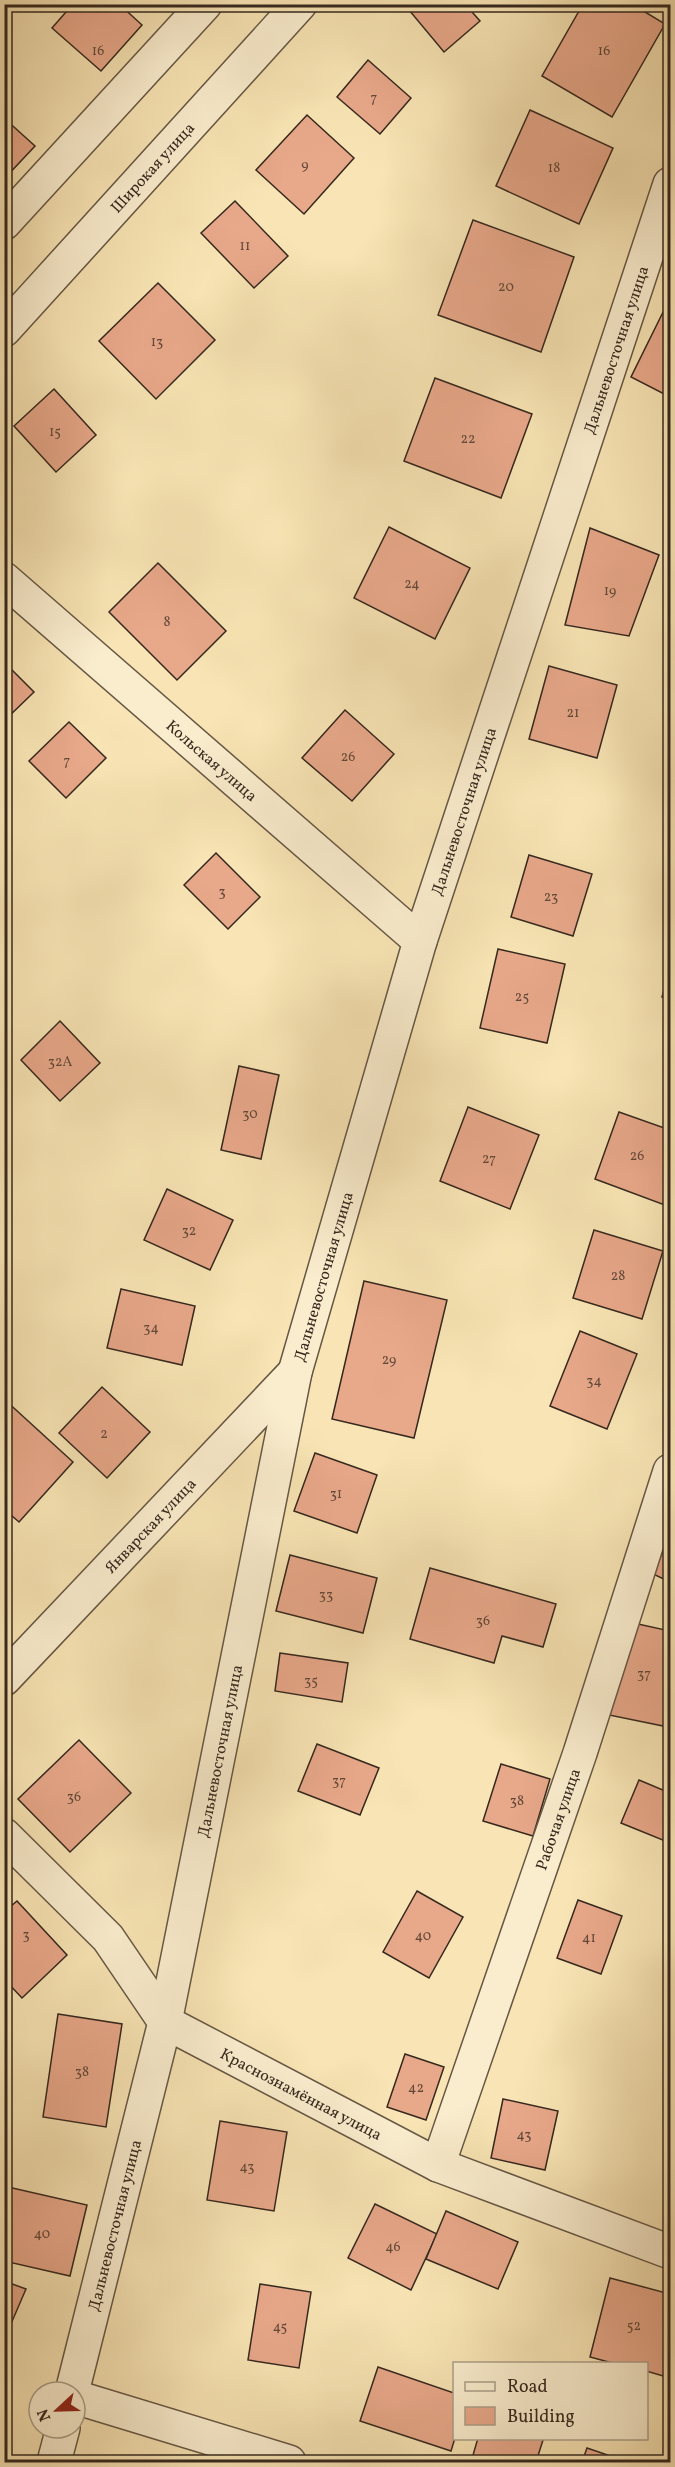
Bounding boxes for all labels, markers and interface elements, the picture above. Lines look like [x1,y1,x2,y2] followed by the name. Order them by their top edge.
[92,42,104,61] house number: 16
[598,42,610,61] house number: 16
[371,89,378,108] house number: 7
[106,118,200,219] street label: Широкая улица
[301,156,309,175] house number: 9
[548,159,560,178] house number: 18
[240,237,250,256] house number: 11
[579,263,655,437] street label: Дальневосточная улица
[498,278,514,297] house number: 20
[151,333,163,352] house number: 13
[49,423,61,442] house number: 15
[460,430,476,449] house number: 22
[404,575,420,594] house number: 24
[604,582,616,601] house number: 19
[163,613,171,632] house number: 8
[567,704,579,723] house number: 21
[160,716,261,808] street label: Кольская улица
[427,725,503,899] street label: Дальневосточная улица
[341,748,355,767] house number: 26
[64,752,71,771] house number: 7
[218,883,226,902] house number: 3
[544,888,558,907] house number: 23
[515,988,529,1007] house number: 25
[48,1053,72,1072] house number: 32А
[242,1105,258,1124] house number: 30
[630,1147,644,1166] house number: 26
[482,1150,496,1169] house number: 27
[290,1189,360,1364] street label: Дальневосточная улица
[182,1222,196,1241] house number: 32
[611,1267,625,1286] house number: 28
[143,1319,159,1338] house number: 34
[382,1351,396,1370] house number: 29
[586,1372,602,1391] house number: 34
[100,1425,108,1444] house number: 2
[101,1474,202,1579] street label: Январская улица
[330,1485,342,1504] house number: 31
[319,1586,333,1605] house number: 33
[476,1612,490,1631] house number: 36
[193,1663,249,1840] street label: Дальневосточная улица
[637,1665,651,1684] house number: 37
[304,1672,318,1691] house number: 35
[531,1766,587,1874] street label: Рабочая улица
[332,1772,346,1791] house number: 37
[67,1788,81,1807] house number: 36
[510,1792,524,1811] house number: 38
[22,1926,30,1945] house number: 3
[415,1927,431,1946] house number: 40
[582,1929,596,1948] house number: 41
[216,2044,385,2147] street label: Краснознамённая улица
[75,2063,89,2082] house number: 38
[408,2079,424,2098] house number: 42
[517,2126,531,2145] house number: 43
[84,2138,148,2314] street label: Дальневосточная улица
[240,2158,254,2177] house number: 43
[34,2225,50,2244] house number: 40
[385,2238,401,2257] house number: 46
[627,2317,641,2336] house number: 52
[273,2318,287,2337] house number: 45
[453,2362,648,2440] legend
[507,2375,548,2400] text: Road
[27,2380,87,2440] north arrow
[32,2405,57,2424] text: N
[507,2405,575,2430] text: Building

